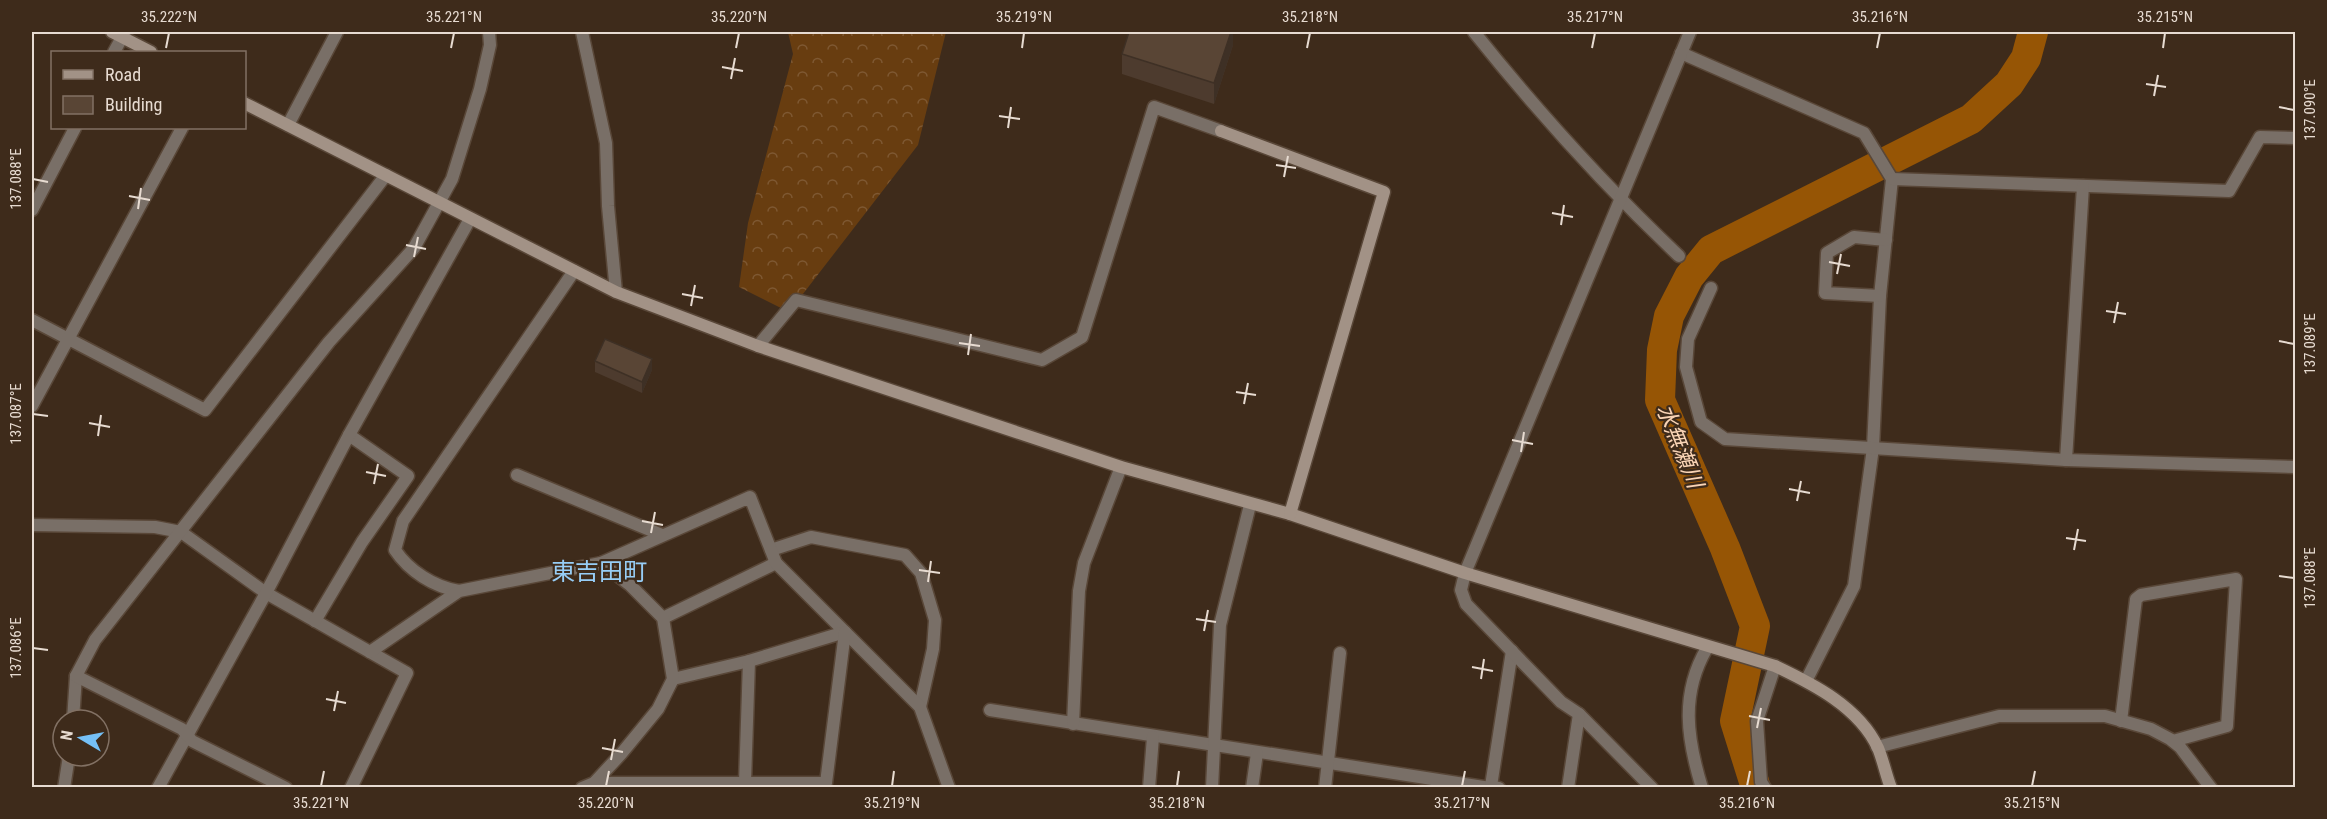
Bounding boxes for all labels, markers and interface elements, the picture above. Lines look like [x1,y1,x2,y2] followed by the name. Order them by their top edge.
[141,8,197,26] text: 35.222°N
[426,8,482,26] text: 35.221°N
[711,8,767,26] text: 35.220°N
[996,8,1052,26] text: 35.219°N
[1282,8,1338,26] text: 35.218°N
[1567,8,1623,26] text: 35.217°N
[1852,8,1908,26] text: 35.216°N
[2137,8,2193,26] text: 35.215°N
[51,51,246,129] legend
[105,64,141,85] text: Road
[2301,79,2319,141] text: 137.090°E
[105,94,162,115] text: Building
[7,148,25,210] text: 137.088°E
[2301,313,2319,375] text: 137.089°E
[7,383,25,445] text: 137.087°E
[1652,401,1709,493] water label: 水無瀬川
[2301,547,2319,609] text: 137.088°E
[551,558,647,586] district label: 東吉田町
[7,617,25,679] text: 137.086°E
[51,708,111,768] north arrow
[57,729,77,742] text: N
[293,794,349,812] text: 35.221°N
[578,794,634,812] text: 35.220°N
[864,794,920,812] text: 35.219°N
[1149,794,1205,812] text: 35.218°N
[1434,794,1490,812] text: 35.217°N
[1719,794,1775,812] text: 35.216°N
[2004,794,2060,812] text: 35.215°N

